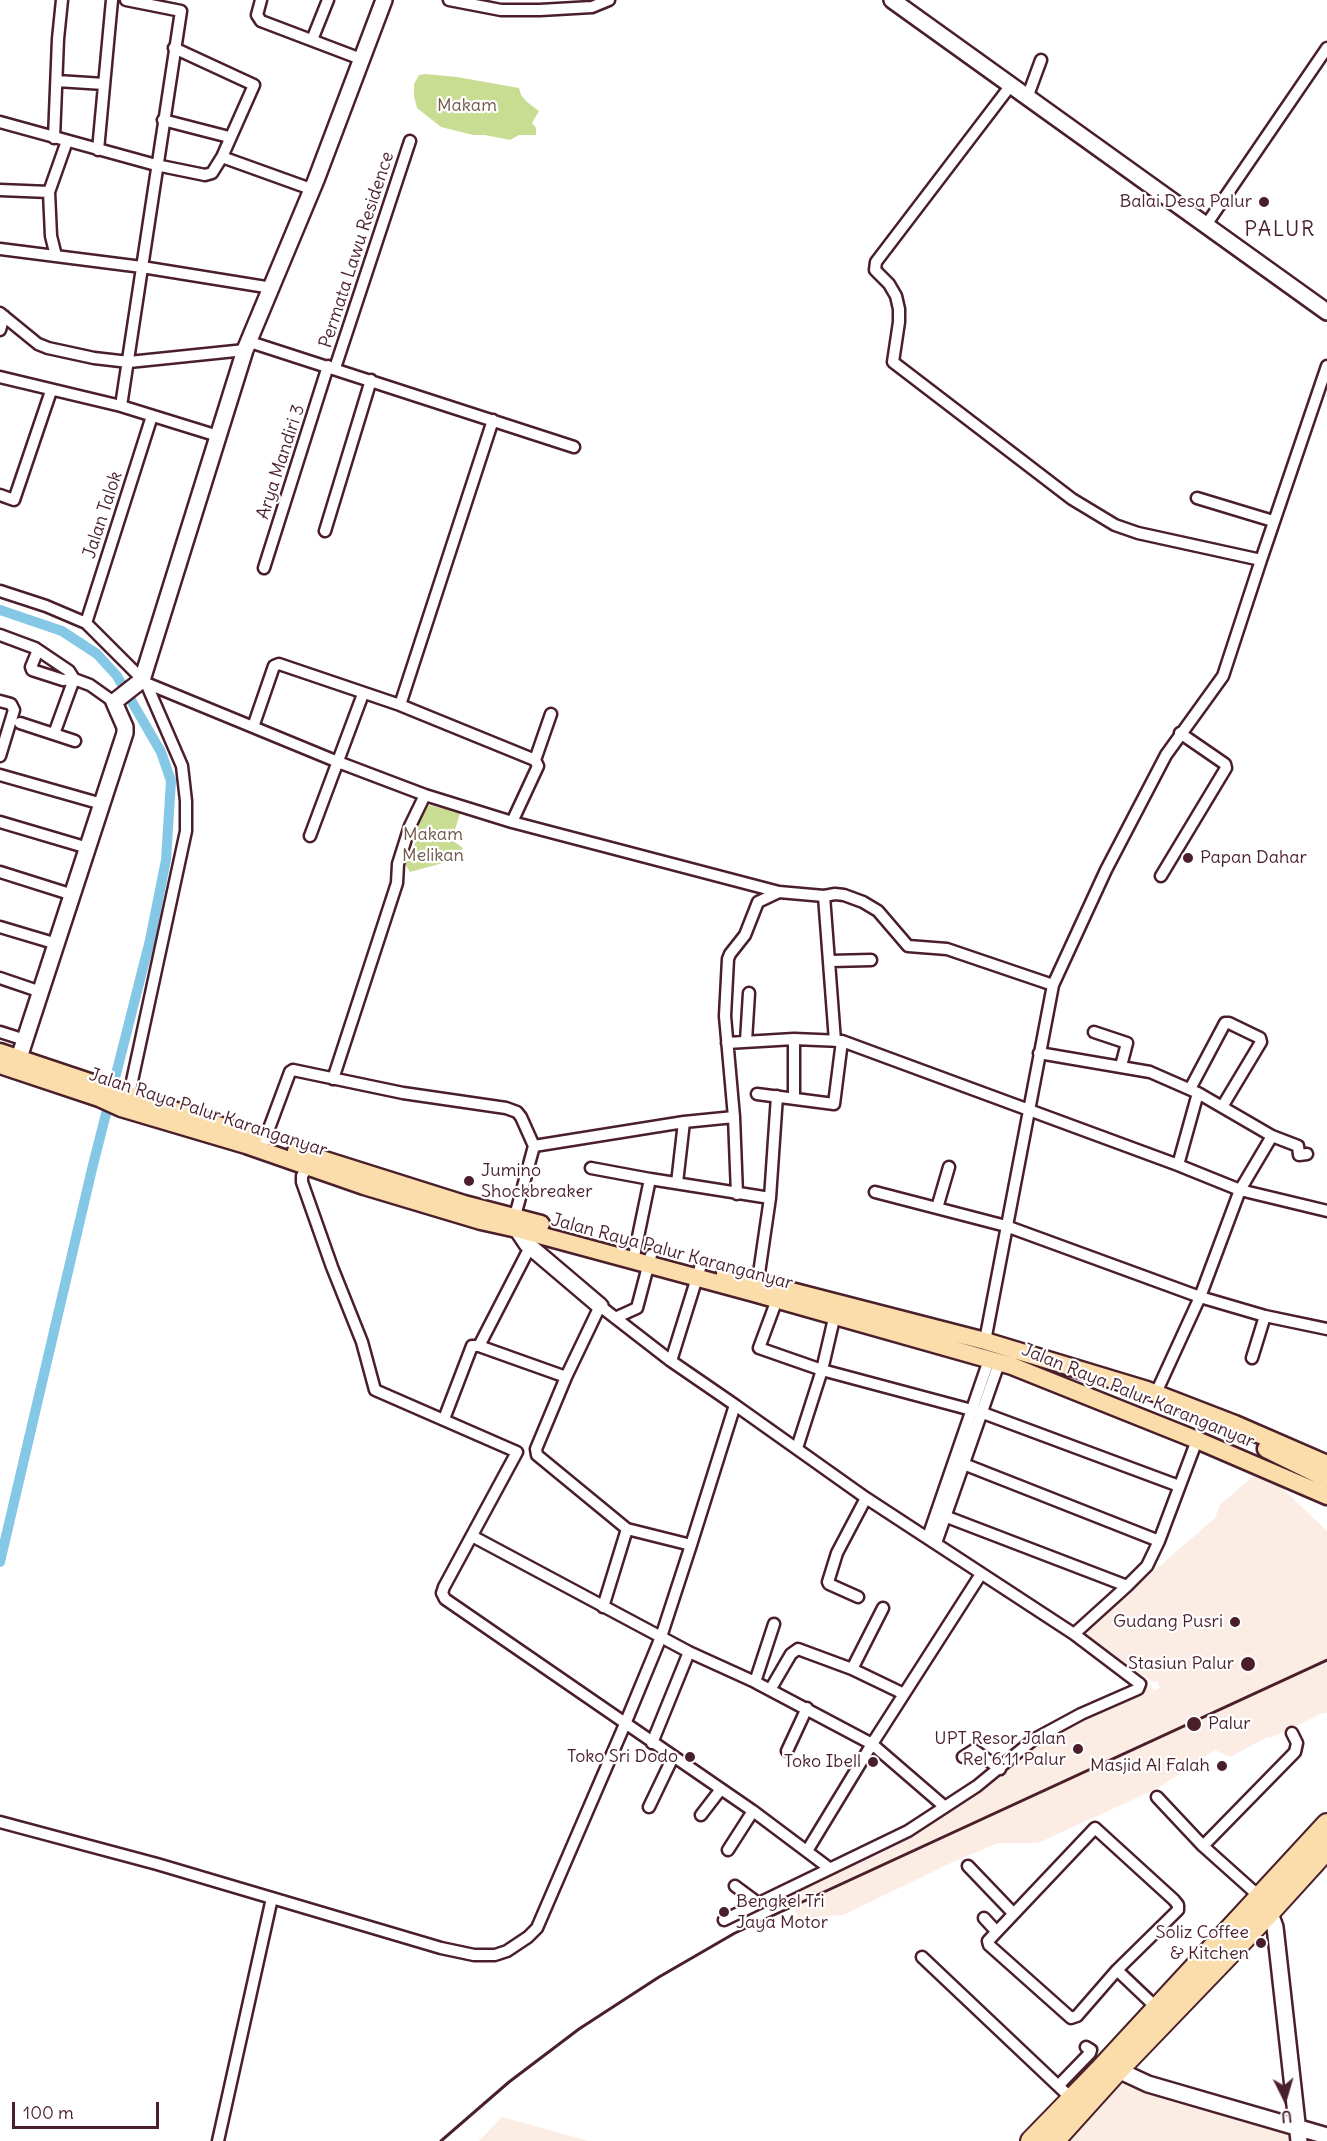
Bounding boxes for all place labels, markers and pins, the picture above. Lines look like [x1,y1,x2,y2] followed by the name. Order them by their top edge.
[1120,191,1252,213] place label: Balai Desa Palur
[1257,195,1271,209] marker: Balai Desa Palur
[1200,847,1307,869] place label: Papan Dahar
[1181,851,1195,865] marker: Papan Dahar
[481,1160,593,1202] place label: Jumino Shockbreaker
[462,1174,476,1188] marker: Jumino Shockbreaker
[1113,1611,1223,1633] place label: Gudang Pusri
[1228,1615,1242,1629] marker: Gudang Pusri
[1128,1653,1234,1675] place label: Stasiun Palur
[1239,1655,1257,1673] marker: Stasiun Palur
[1208,1713,1251,1735] place label: Palur
[1185,1715,1203,1733] marker: Palur
[934,1728,1066,1770] place label: UPT Resor Jalan Rel 6.11 Palur
[1071,1742,1085,1756] marker: UPT Resor Jalan Rel 6.11 Palur
[567,1746,678,1768] place label: Toko Sri Dodo
[683,1750,697,1764] marker: Toko Sri Dodo
[784,1751,861,1773] place label: Toko Ibell
[866,1755,880,1769] marker: Toko Ibell
[1090,1755,1210,1777] place label: Masjid Al Falah
[1215,1759,1229,1773] marker: Masjid Al Falah
[736,1891,828,1934] place label: Bengkel Tri Jaya Motor
[717,1905,731,1919] marker: Bengkel Tri Jaya Motor
[1156,1922,1249,1964] place label: Soliz Coffee & Kitchen
[1254,1936,1268,1950] marker: Soliz Coffee & Kitchen

